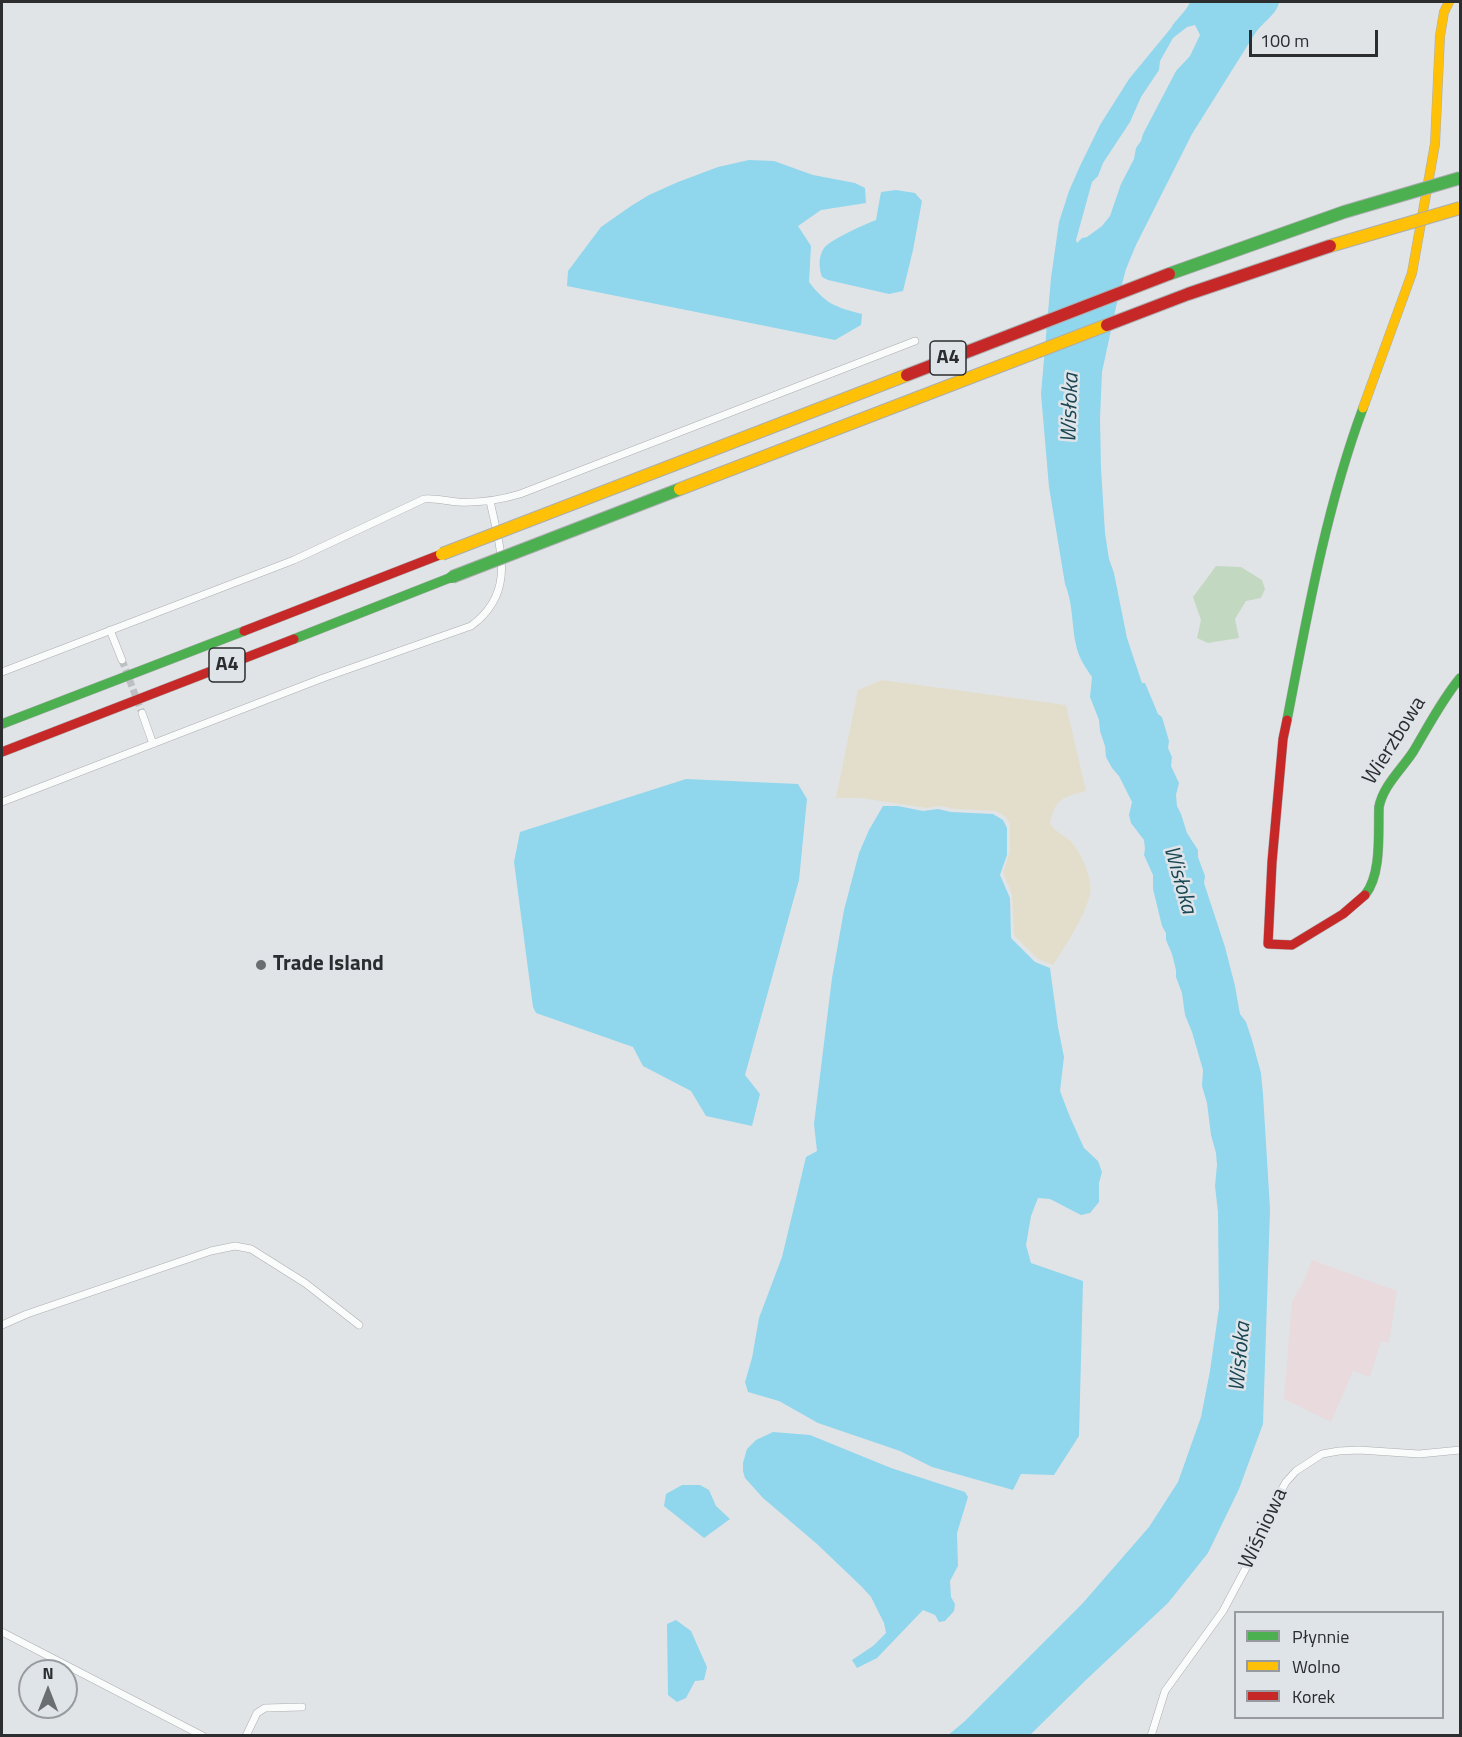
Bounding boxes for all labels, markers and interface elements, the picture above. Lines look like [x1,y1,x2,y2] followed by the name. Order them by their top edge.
[1252,18,1381,56] scale bar
[1260,27,1309,54] text: 100 m
[930,341,966,375] road number: A4
[1057,373,1085,443] water label: Wisłoka
[209,648,245,682] road number: A4
[1358,692,1432,790] street label: Wierzbowa
[1157,843,1201,917] water label: Wisłoka
[273,952,384,978] place label: Trade Island
[254,958,268,972] marker: Trade Island
[1225,1321,1257,1393] water label: Wisłoka
[1234,1485,1294,1573] street label: Wiśniowa
[1234,1611,1444,1719] legend
[1292,1623,1349,1650] text: Płynnie
[1292,1653,1340,1680] text: Wolno
[18,1659,78,1719] north arrow
[42,1661,54,1685] text: N
[1292,1683,1335,1710] text: Korek

